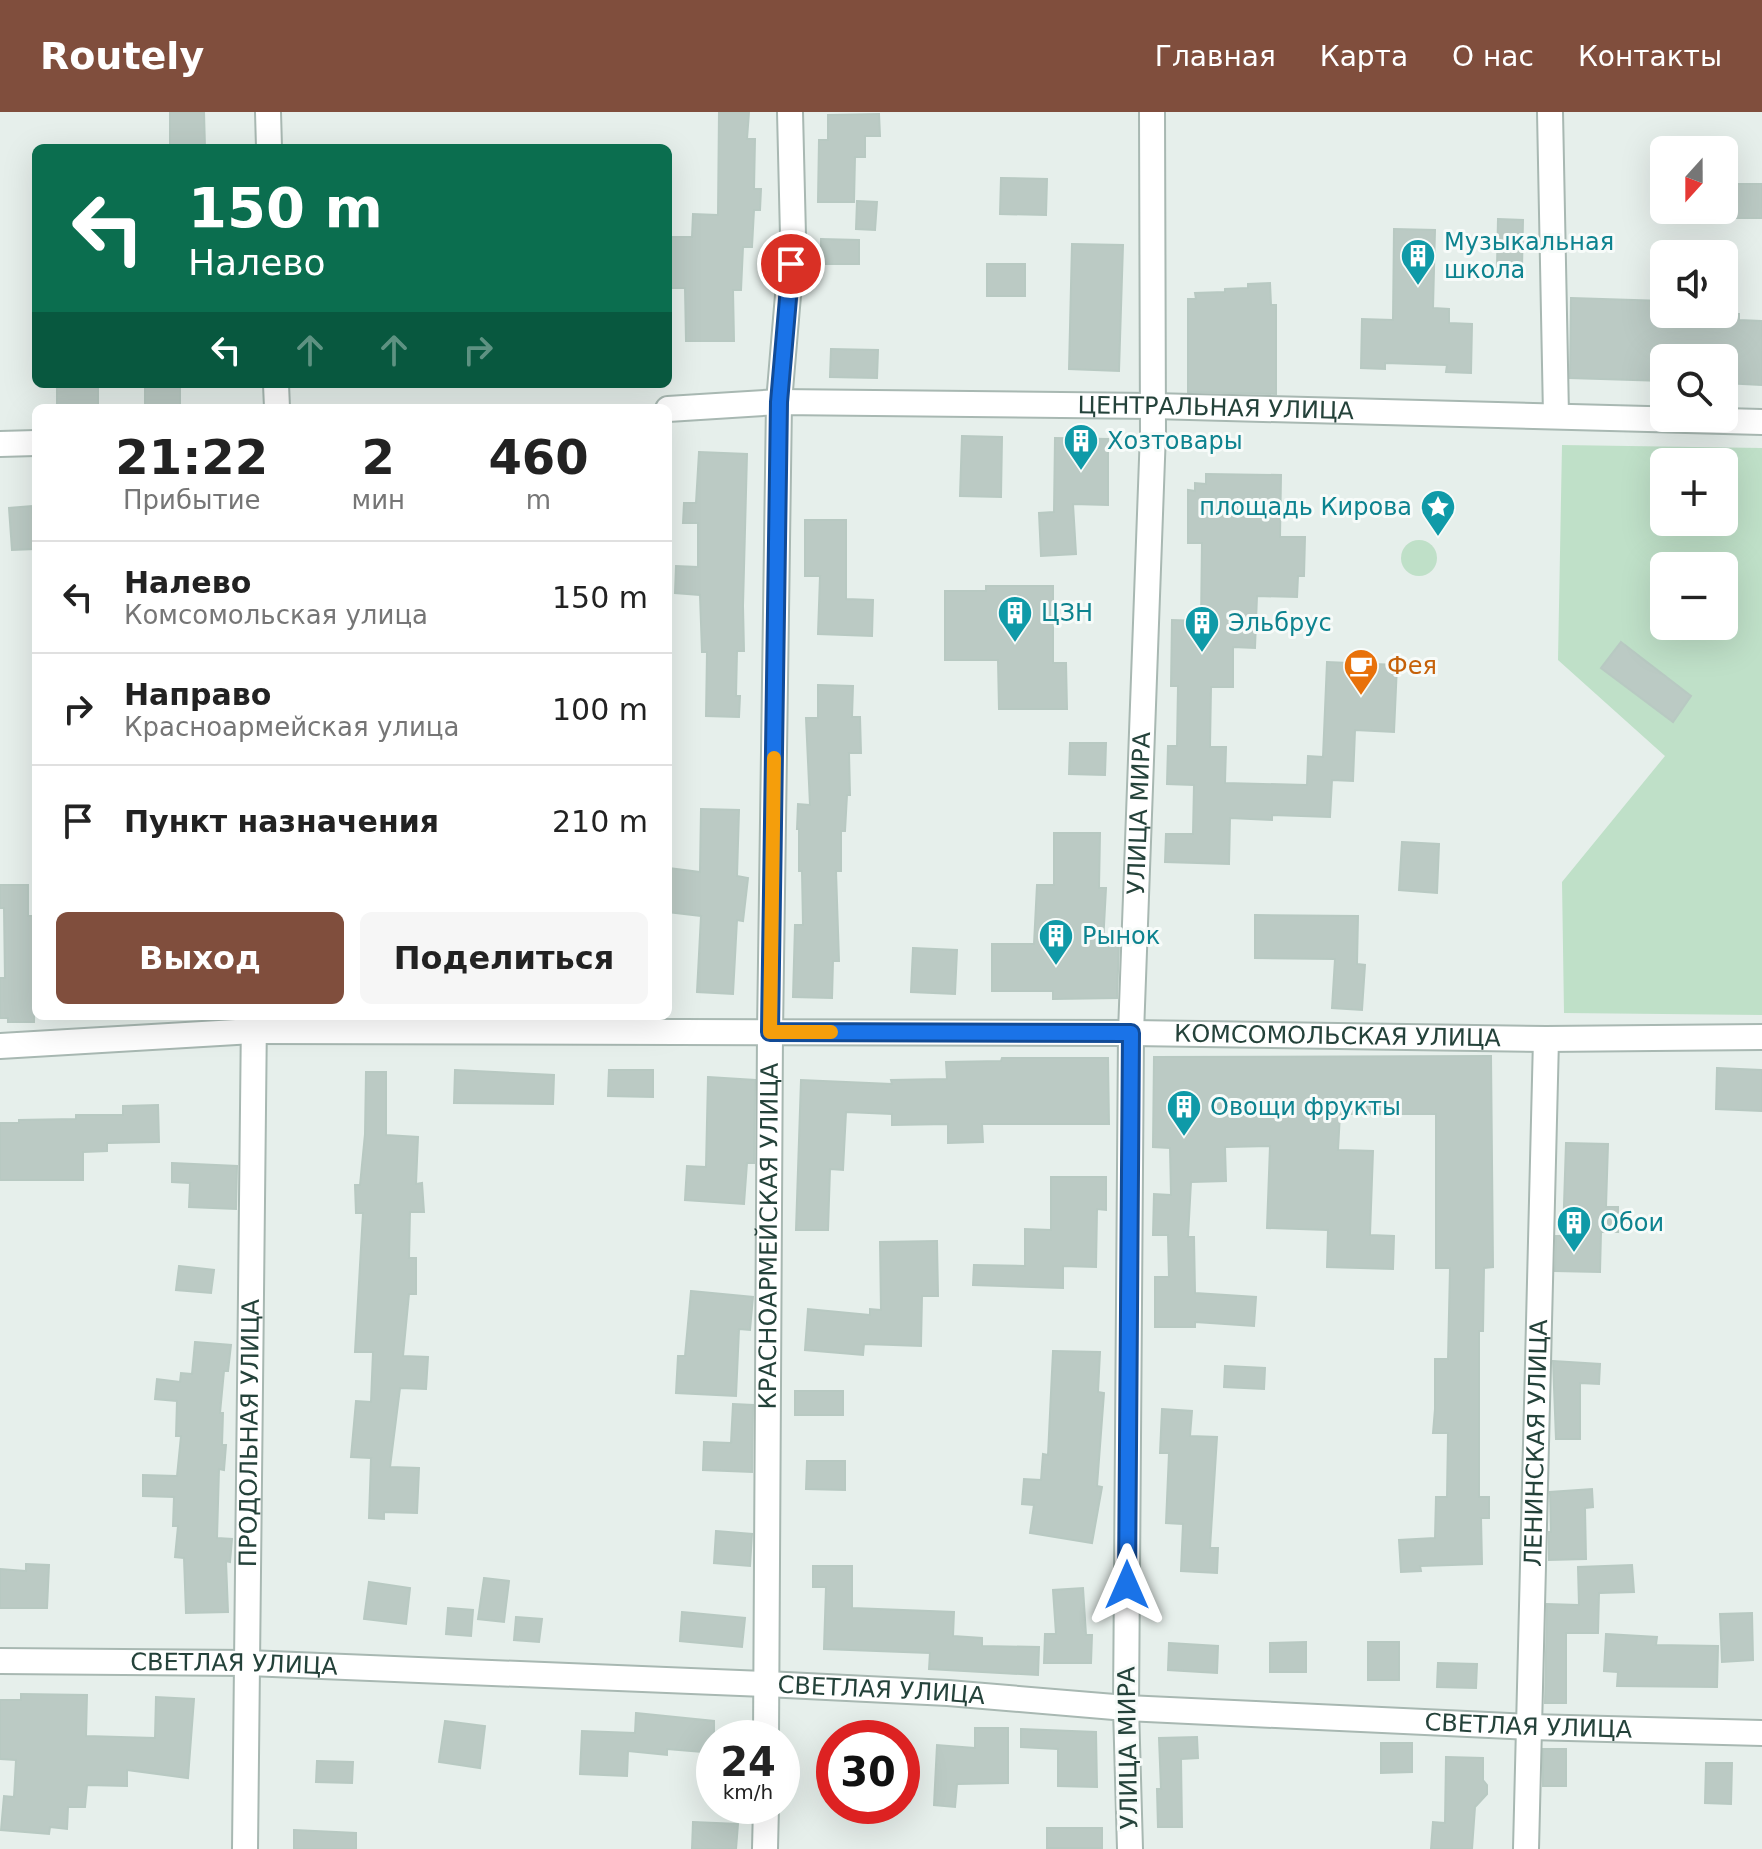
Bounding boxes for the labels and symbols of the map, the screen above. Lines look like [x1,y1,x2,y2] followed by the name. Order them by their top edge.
[1650,136,1738,224] north arrow
[1444,228,1614,284] place label: Музыкальная школа
[757,230,825,298] pin
[1399,237,1437,287] building icon: Музыкальная школа
[1077,391,1355,425] street label: ЦЕНТРАЛЬНАЯ УЛИЦА
[1062,422,1100,472] building icon: Хозтовары
[1107,427,1243,455] place label: Хозтовары
[1419,488,1457,538] place icon: площадь Кирова
[1199,493,1412,521] place label: площадь Кирова
[996,594,1034,644] building icon: ЦЗН
[1041,599,1093,627] place label: ЦЗН
[1183,604,1221,654] building icon: Эльбрус
[1228,609,1332,637] place label: Эльбрус
[1342,647,1380,697] cafe icon: Фея
[1387,652,1437,680] place label: Фея
[1122,731,1156,895] street label: УЛИЦА МИРА
[1037,917,1075,967] building icon: Рынок
[1082,922,1160,950] place label: Рынок
[1174,1020,1502,1052] street label: КОМСОМОЛЬСКАЯ УЛИЦА
[754,1062,784,1409] street label: КРАСНОАРМЕЙСКАЯ УЛИЦА
[1165,1088,1203,1138] building icon: Овощи фрукты
[1210,1093,1401,1121] place label: Овощи фрукты
[1555,1204,1593,1254] building icon: Обои
[1600,1209,1664,1237] place label: Обои
[234,1298,265,1567] street label: ПРОДОЛЬНАЯ УЛИЦА
[1519,1318,1553,1567] street label: ЛЕНИНСКАЯ УЛИЦА
[1085,1543,1169,1627] position arrow
[130,1648,339,1681] street label: СВЕТЛАЯ УЛИЦА
[1113,1666,1143,1830] street label: УЛИЦА МИРА
[777,1671,987,1710] street label: СВЕТЛАЯ УЛИЦА
[1424,1708,1633,1744] street label: СВЕТЛАЯ УЛИЦА
[816,1720,920,1824] speed limit sign: 30

